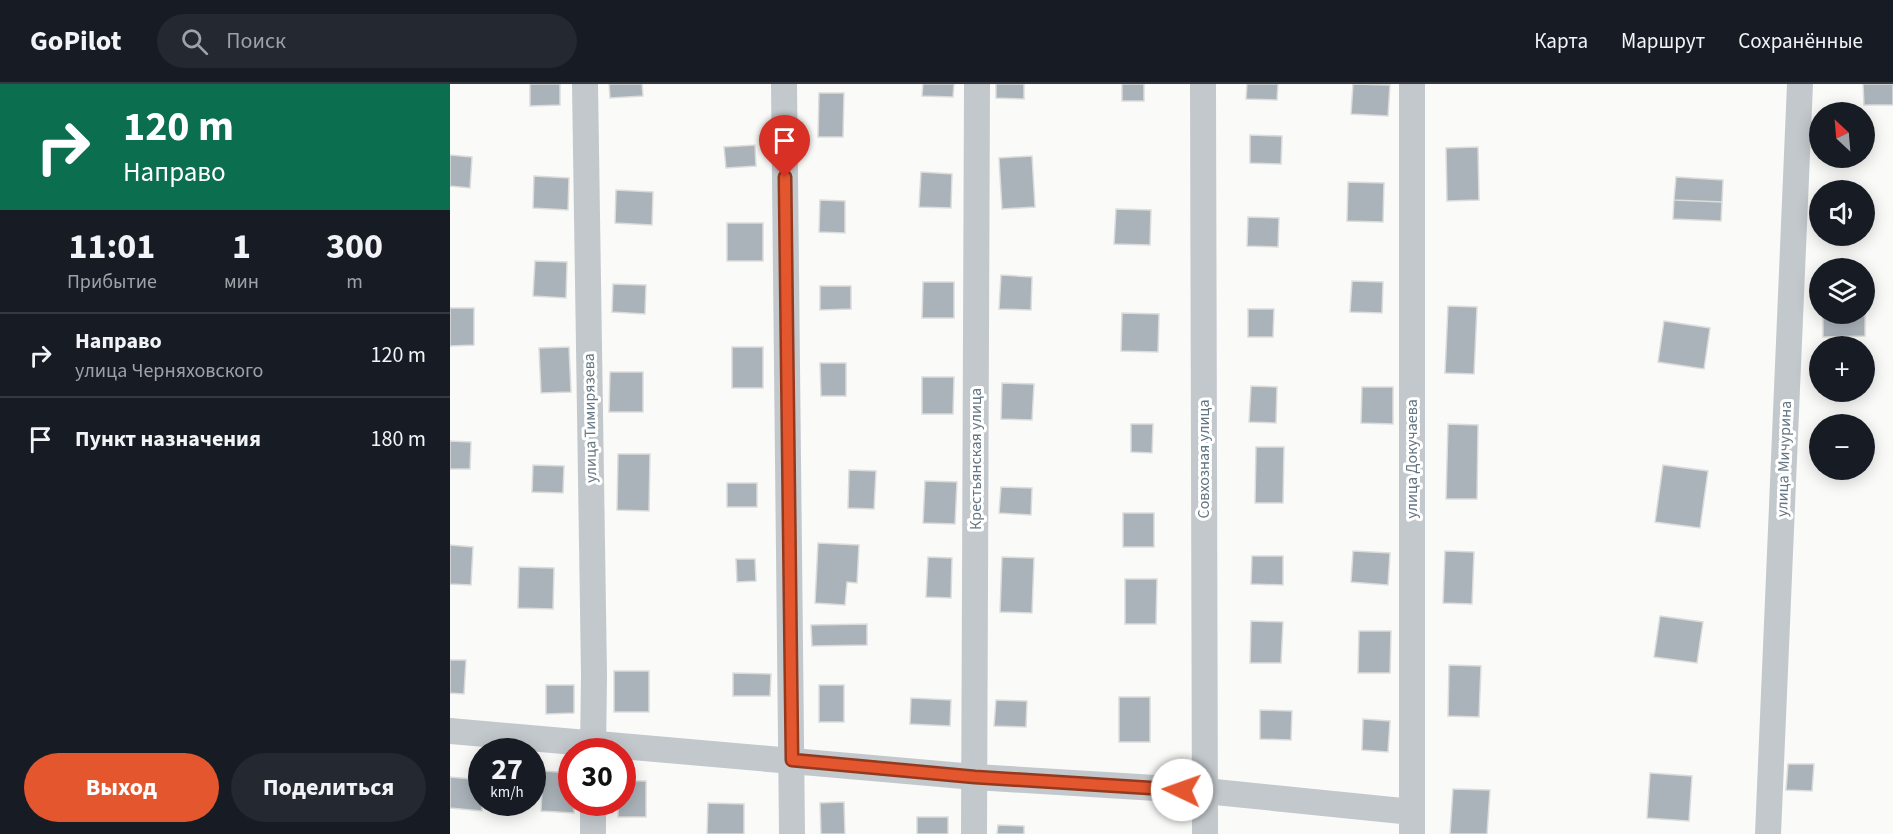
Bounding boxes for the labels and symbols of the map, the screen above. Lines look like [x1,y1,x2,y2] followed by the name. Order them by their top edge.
[1809,102,1875,168] north arrow
[759,115,810,177] pin
[578,353,602,483] street label: улица Тимирязева
[965,388,987,530] street label: Крестьянская улица
[1401,399,1423,519] street label: улица Докучаева
[1193,400,1215,518] street label: Совхозная улица
[1771,400,1797,518] street label: улица Мичурина
[558,738,636,816] speed limit sign: 30
[1150,758,1214,822] position arrow

